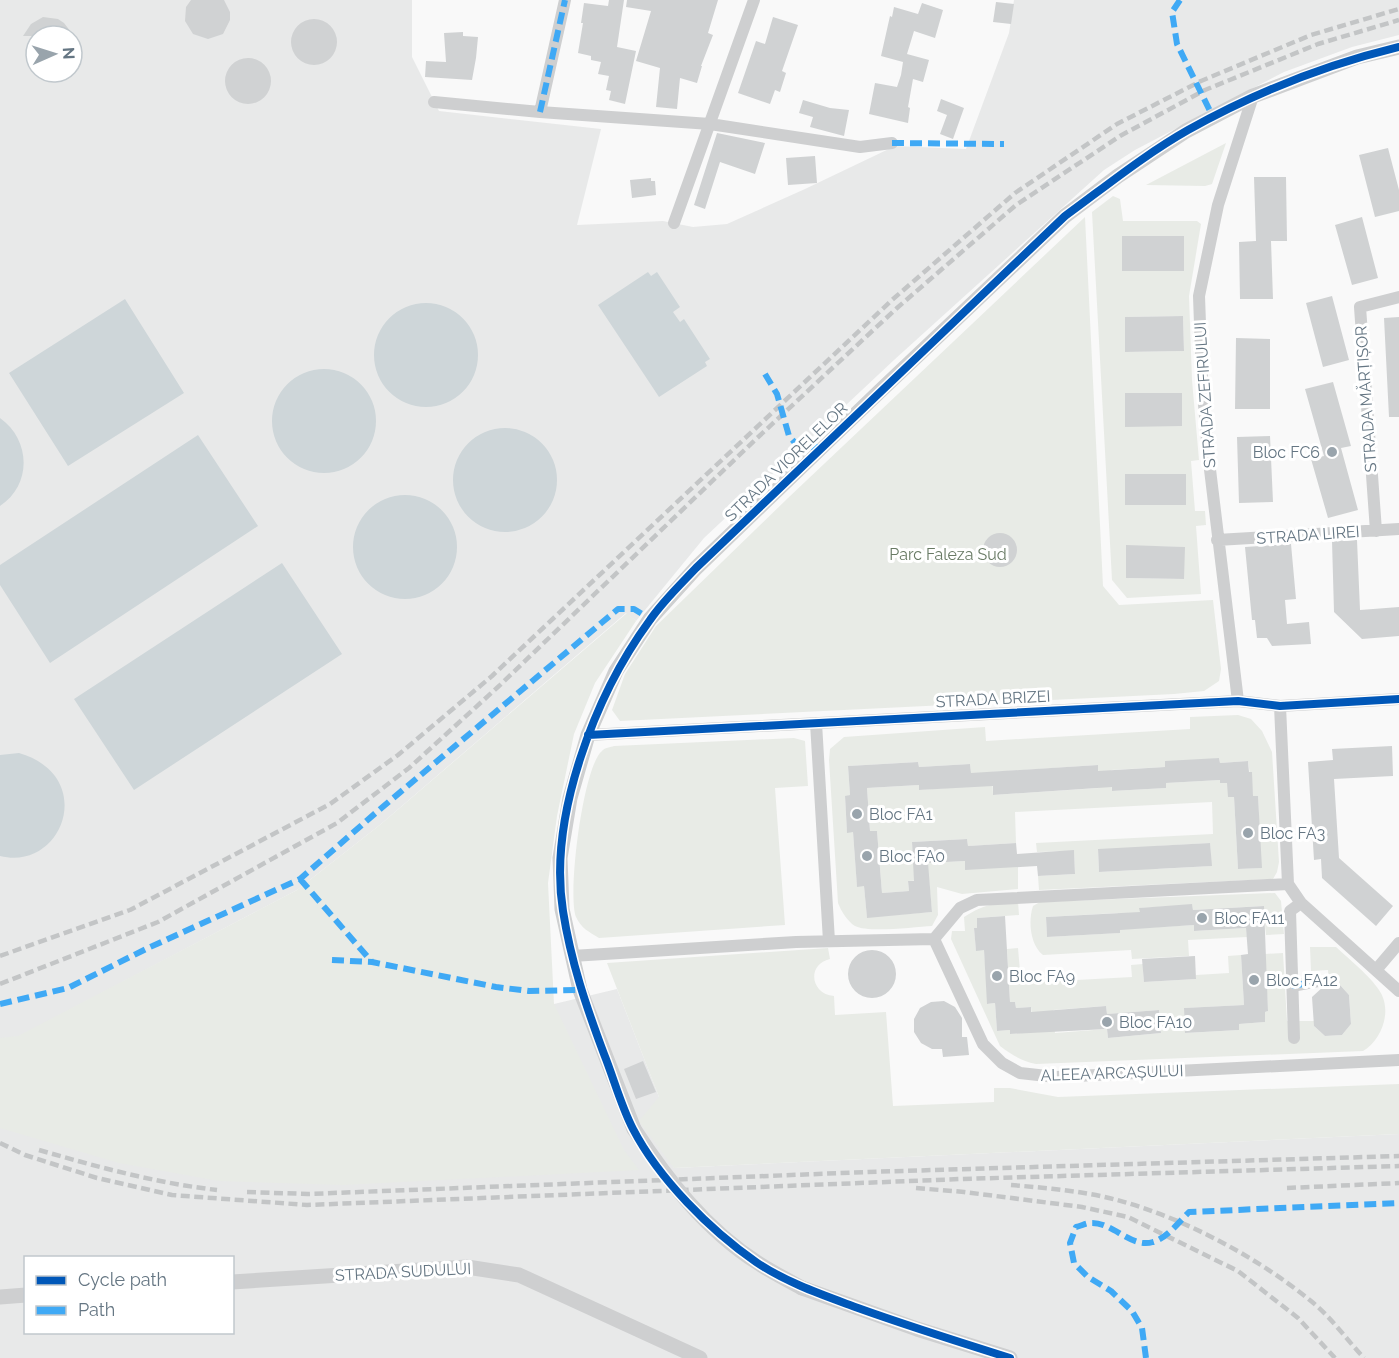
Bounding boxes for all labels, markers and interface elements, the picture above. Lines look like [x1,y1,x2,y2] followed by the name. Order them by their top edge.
[24,24,84,84] north arrow
[59,47,78,60] text: N
[1190,321,1220,469] street label: STRADA ZEFIRULUI
[1350,325,1381,473] street label: STRADA MĂRȚIȘOR
[721,399,851,525] street label: STRADA VIORELELOR
[1253,443,1320,462] place label: Bloc FC6
[1325,445,1339,459] marker: Bloc FC6
[1256,522,1360,548] street label: STRADA LIREI
[889,545,1007,564] park label: Parc Faleza Sud
[935,687,1051,711] street label: STRADA BRIZEI
[869,805,933,824] place label: Bloc FA1
[850,807,864,821] marker: Bloc FA1
[1260,824,1325,843] place label: Bloc FA3
[1241,826,1255,840] marker: Bloc FA3
[879,847,945,866] place label: Bloc FA0
[860,849,874,863] marker: Bloc FA0
[1214,909,1284,928] place label: Bloc FA11
[1195,911,1209,925] marker: Bloc FA11
[1009,967,1075,986] place label: Bloc FA9
[990,969,1004,983] marker: Bloc FA9
[1266,971,1338,990] place label: Bloc FA12
[1247,973,1261,987] marker: Bloc FA12
[1119,1013,1192,1032] place label: Bloc FA10
[1100,1015,1114,1029] marker: Bloc FA10
[1040,1061,1184,1085] street label: ALEEA ARCAȘULUI
[24,1256,234,1334] legend
[334,1259,472,1285] street label: STRADA SUDULUI
[78,1269,167,1290] text: Cycle path
[78,1299,115,1320] text: Path

